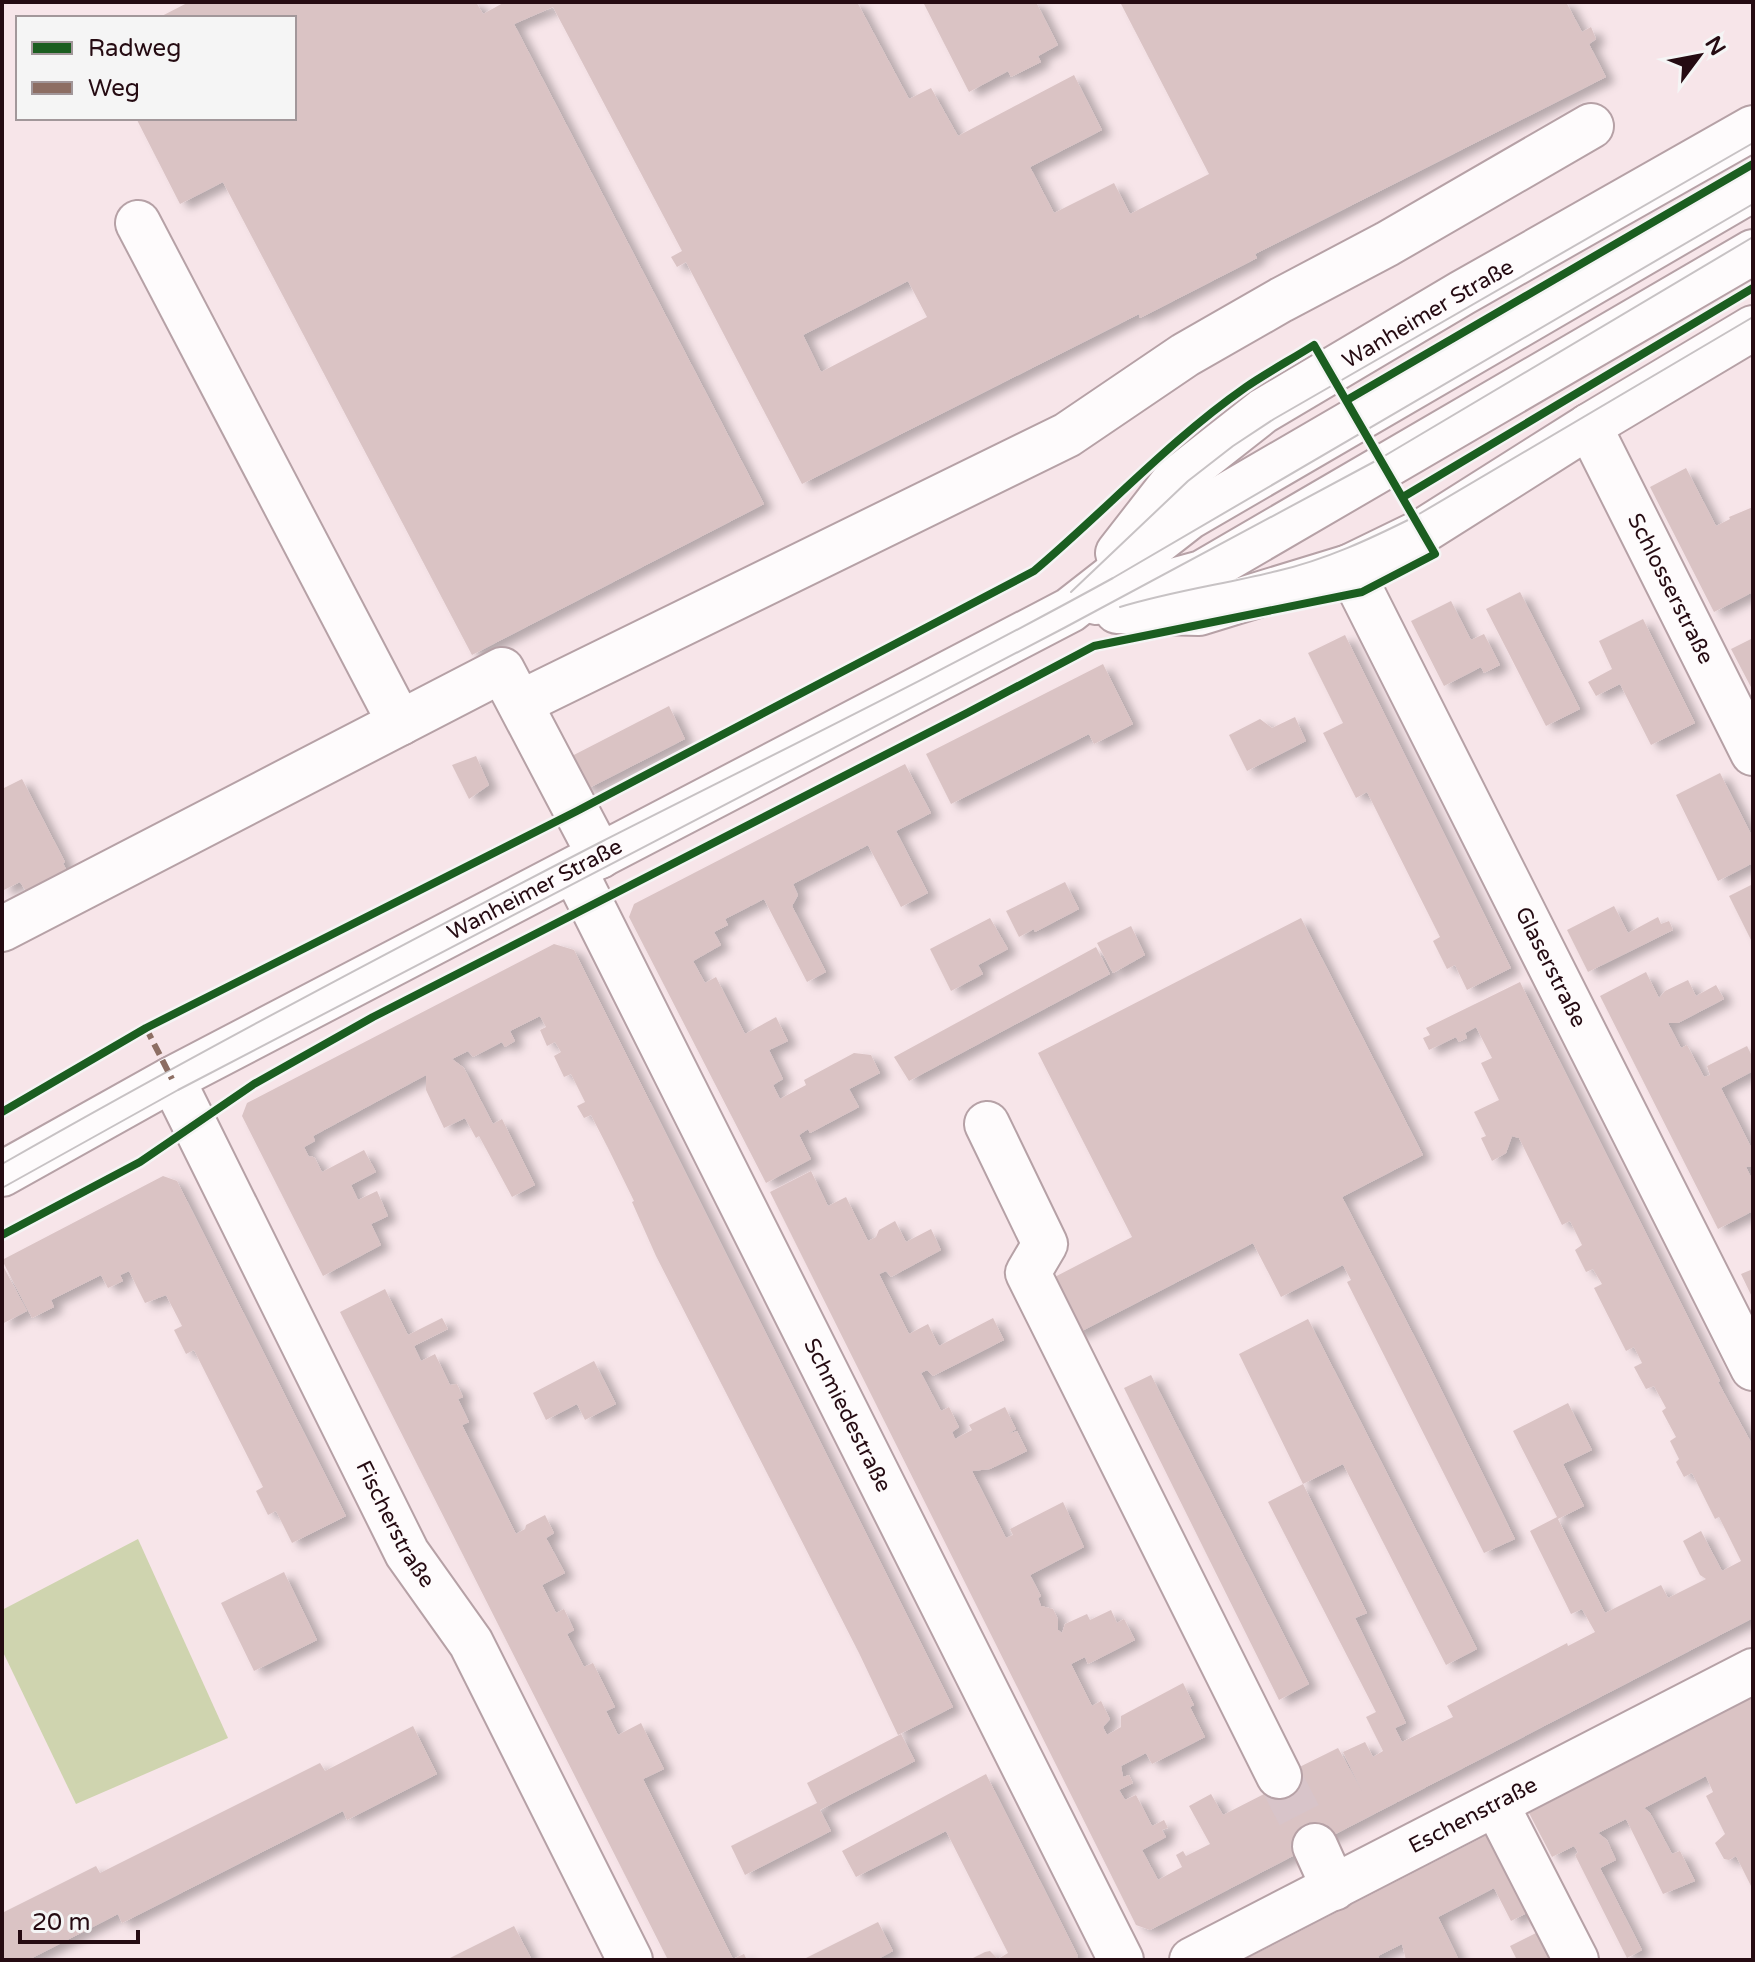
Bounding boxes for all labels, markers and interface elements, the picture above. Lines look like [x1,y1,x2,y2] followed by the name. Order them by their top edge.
[16,16,296,120] legend
[1659,16,1739,96] north arrow
[1699,32,1731,60] text: N
[88,34,181,63] text: Radweg
[88,74,140,103] text: Weg
[1338,254,1518,374] street label: Wanheimer Straße
[1622,509,1719,668] street label: Schlosserstraße
[443,833,627,946] street label: Wanheimer Straße
[1510,902,1592,1032] street label: Glaserstraße
[798,1334,897,1496] street label: Schmiedestraße
[350,1456,440,1593] street label: Fischerstraße
[1404,1771,1542,1859] street label: Eschenstraße
[20,1894,138,1944] scale bar
[32,1908,90,1937] text: 20 m

